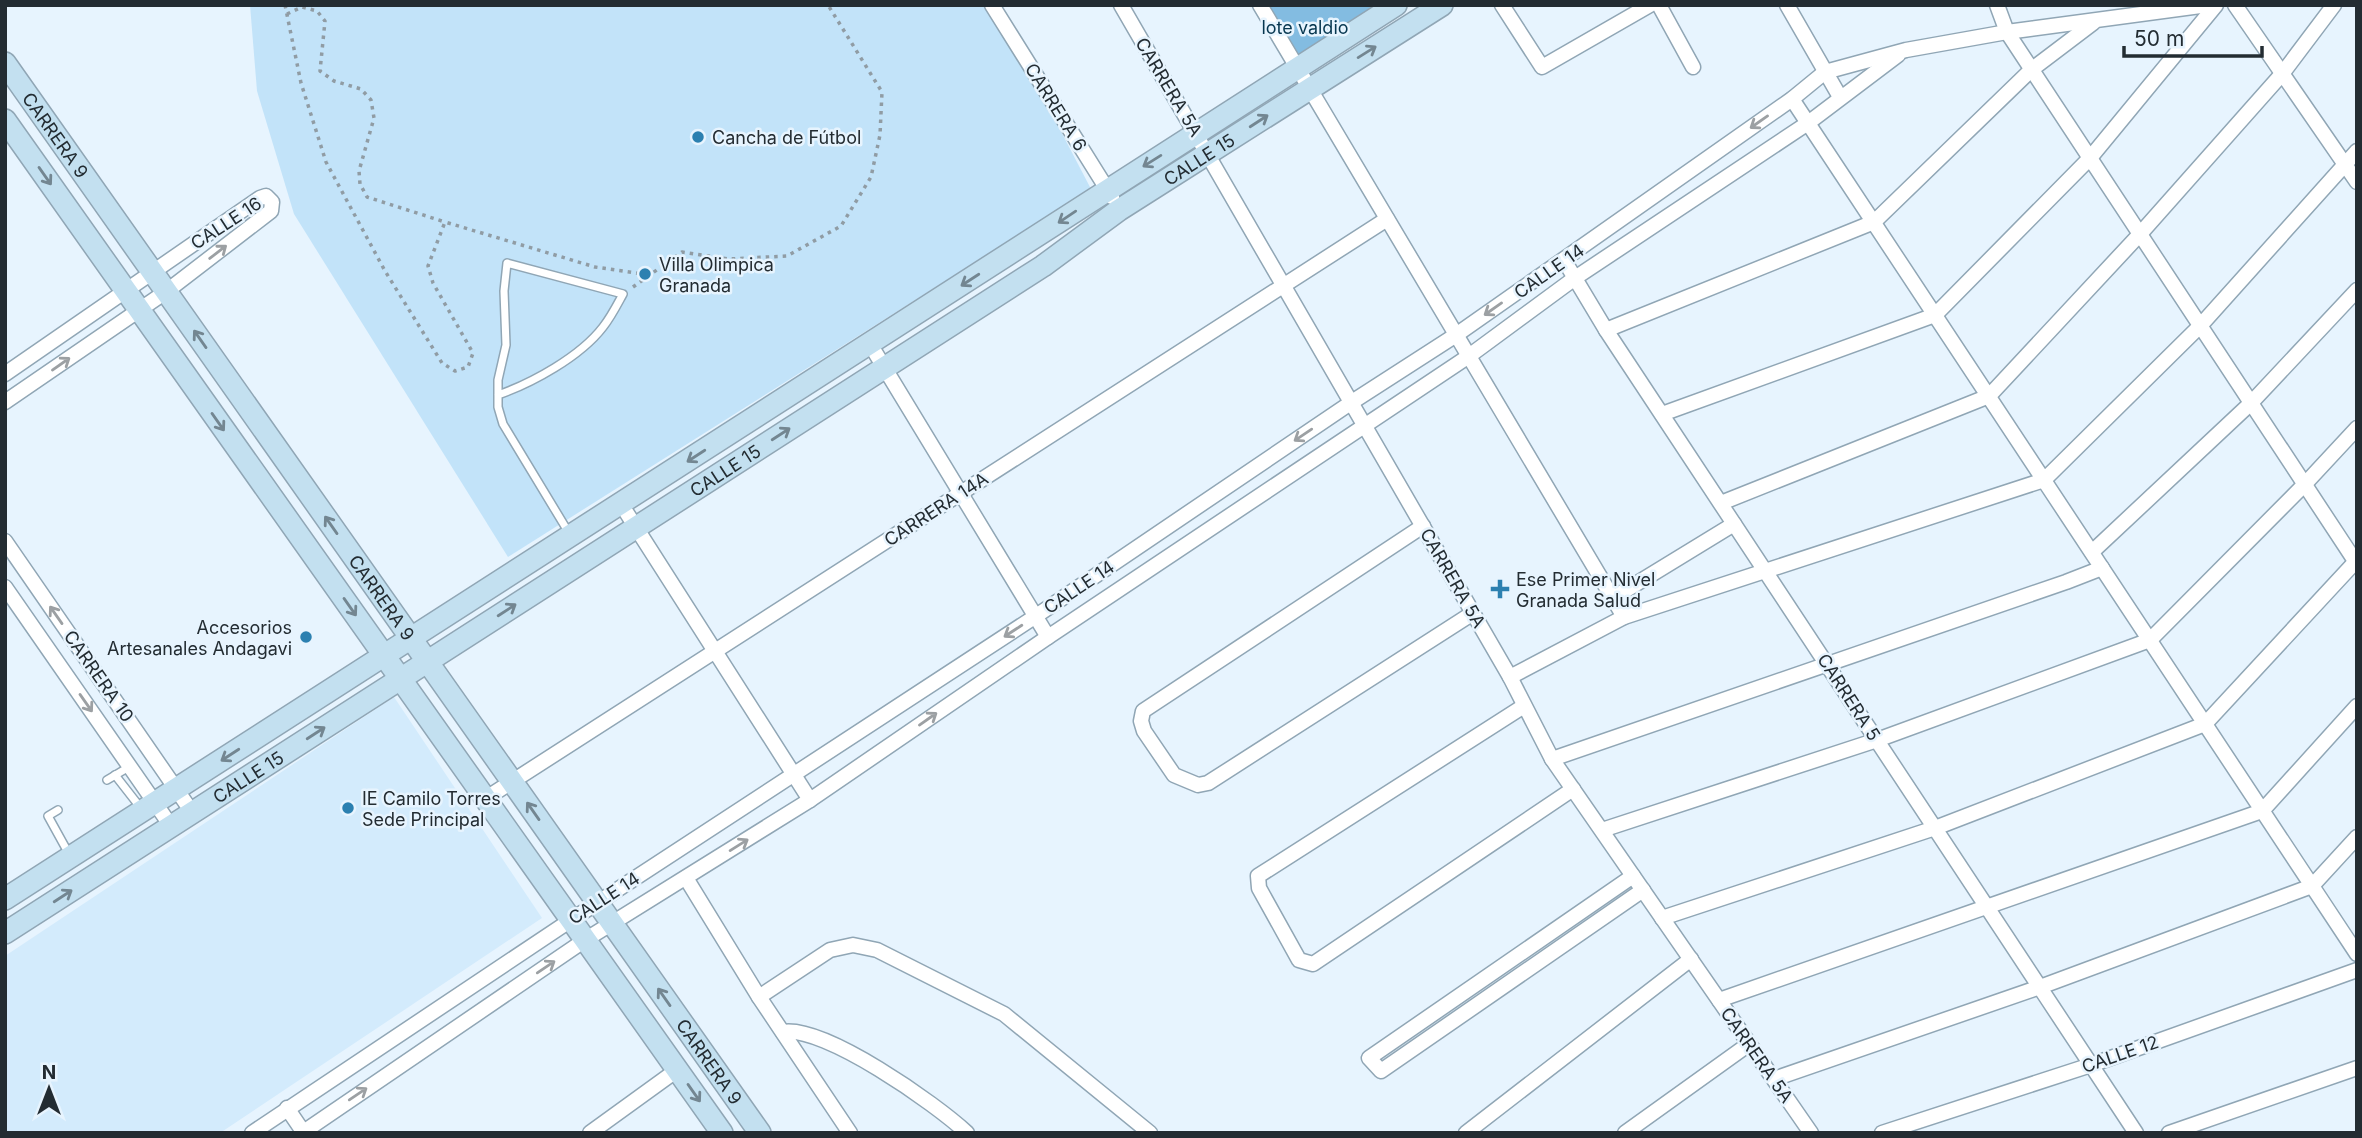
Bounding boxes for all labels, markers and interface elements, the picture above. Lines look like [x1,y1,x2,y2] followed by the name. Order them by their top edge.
[2124,14,2262,58] scale bar
[1261,17,1349,38] park label: lote valdio
[2134,26,2184,51] text: 50 m
[1131,34,1207,140] street label: CARRERA 5A
[1357,45,1377,59] one-way arrow
[1021,59,1091,155] street label: CARRERA 6
[18,88,93,182] street label: CARRERA 9
[1249,114,1268,128] one-way arrow
[1750,115,1769,129] one-way arrow
[712,127,861,148] place label: Cancha de Fútbol
[690,129,706,145] marker: Cancha de Fútbol
[1160,129,1238,189] street label: CALLE 15
[1142,154,1162,168] one-way arrow
[38,166,52,185] one-way arrow
[187,192,265,254] street label: CALLE 16
[1058,209,1077,224] one-way arrow
[1510,239,1588,303] street label: CALLE 14
[208,244,227,259] one-way arrow
[659,254,774,296] place label: Villa Olimpica Granada
[637,266,653,282] marker: Villa Olimpica Granada
[961,273,980,288] one-way arrow
[1484,302,1503,317] one-way arrow
[193,330,207,349] one-way arrow
[51,356,71,370] one-way arrow
[211,412,226,431] one-way arrow
[771,427,790,441] one-way arrow
[1294,428,1314,442] one-way arrow
[686,440,764,501] street label: CALLE 15
[687,449,706,463] one-way arrow
[880,468,992,550] street label: CARRERA 14A
[324,516,338,535] one-way arrow
[1416,524,1490,632] street label: CARRERA 5A
[345,551,419,644] street label: CARRERA 9
[1040,556,1118,618] street label: CALLE 14
[1516,569,1655,611] place label: Ese Primer Nivel Granada Salud
[1490,579,1510,599] marker: Ese Primer Nivel Granada Salud
[343,597,357,616] one-way arrow
[497,603,516,617] one-way arrow
[49,606,63,625] one-way arrow
[107,617,292,659] place label: Accesorios Artesanales Andagavi
[1004,624,1024,638] one-way arrow
[60,626,138,726] street label: CARRERA 10
[298,629,314,645] marker: Accesorios Artesanales Andagavi
[1813,650,1885,744] street label: CARRERA 5
[79,693,93,712] one-way arrow
[918,712,937,726] one-way arrow
[305,726,325,740] one-way arrow
[209,746,287,807] street label: CALLE 15
[221,747,240,762] one-way arrow
[362,788,501,830] place label: IE Camilo Torres Sede Principal
[340,800,356,816] marker: IE Camilo Torres Sede Principal
[526,802,540,821] one-way arrow
[728,838,748,852] one-way arrow
[565,867,643,929] street label: CALLE 14
[52,888,72,902] one-way arrow
[536,960,556,974] one-way arrow
[657,988,671,1007] one-way arrow
[1716,1003,1798,1107] street label: CARRERA 5A
[672,1015,747,1108] street label: CARRERA 9
[2079,1031,2161,1077] street label: CALLE 12
[14,1054,84,1124] north arrow
[42,1061,56,1084] text: N
[687,1083,701,1102] one-way arrow
[348,1087,367,1102] one-way arrow

